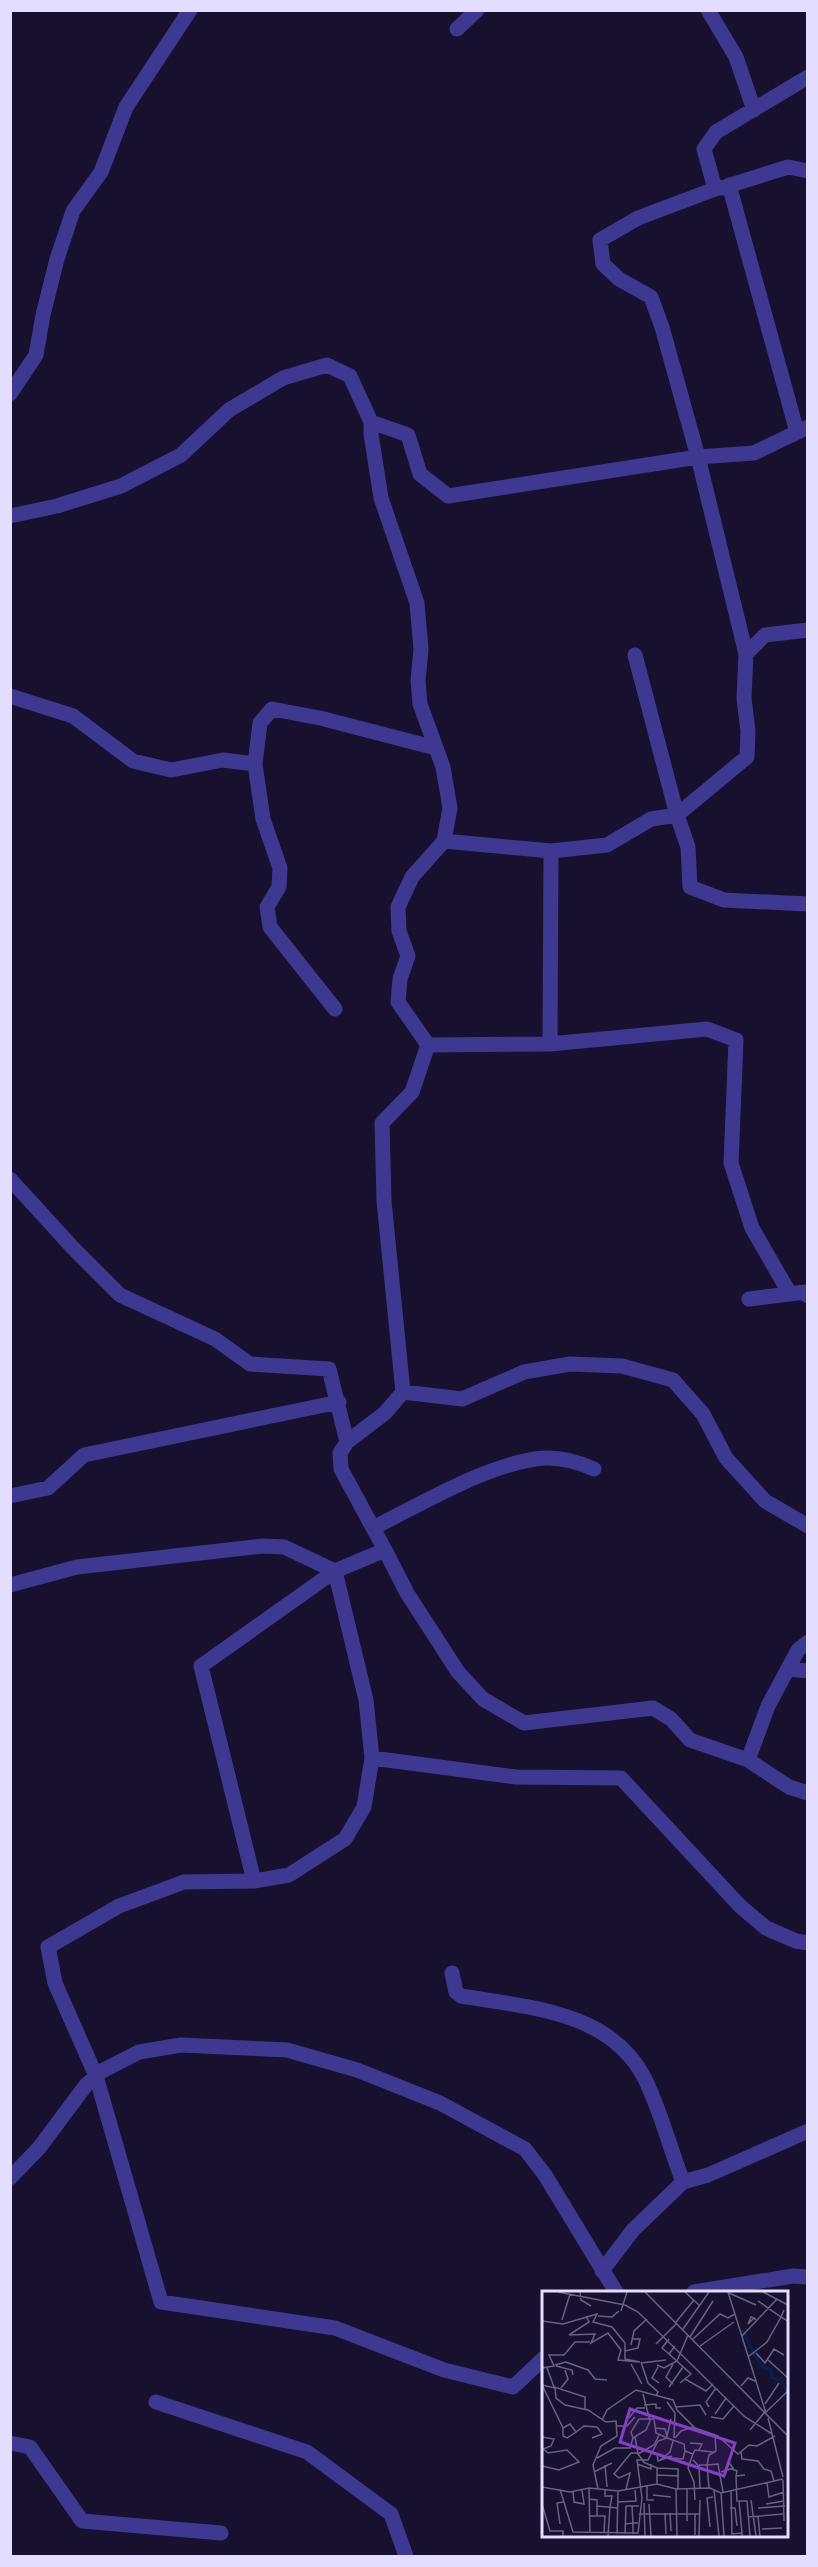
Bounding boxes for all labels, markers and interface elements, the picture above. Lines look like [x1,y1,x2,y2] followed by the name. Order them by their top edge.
[542,2291,788,2537] inset map

